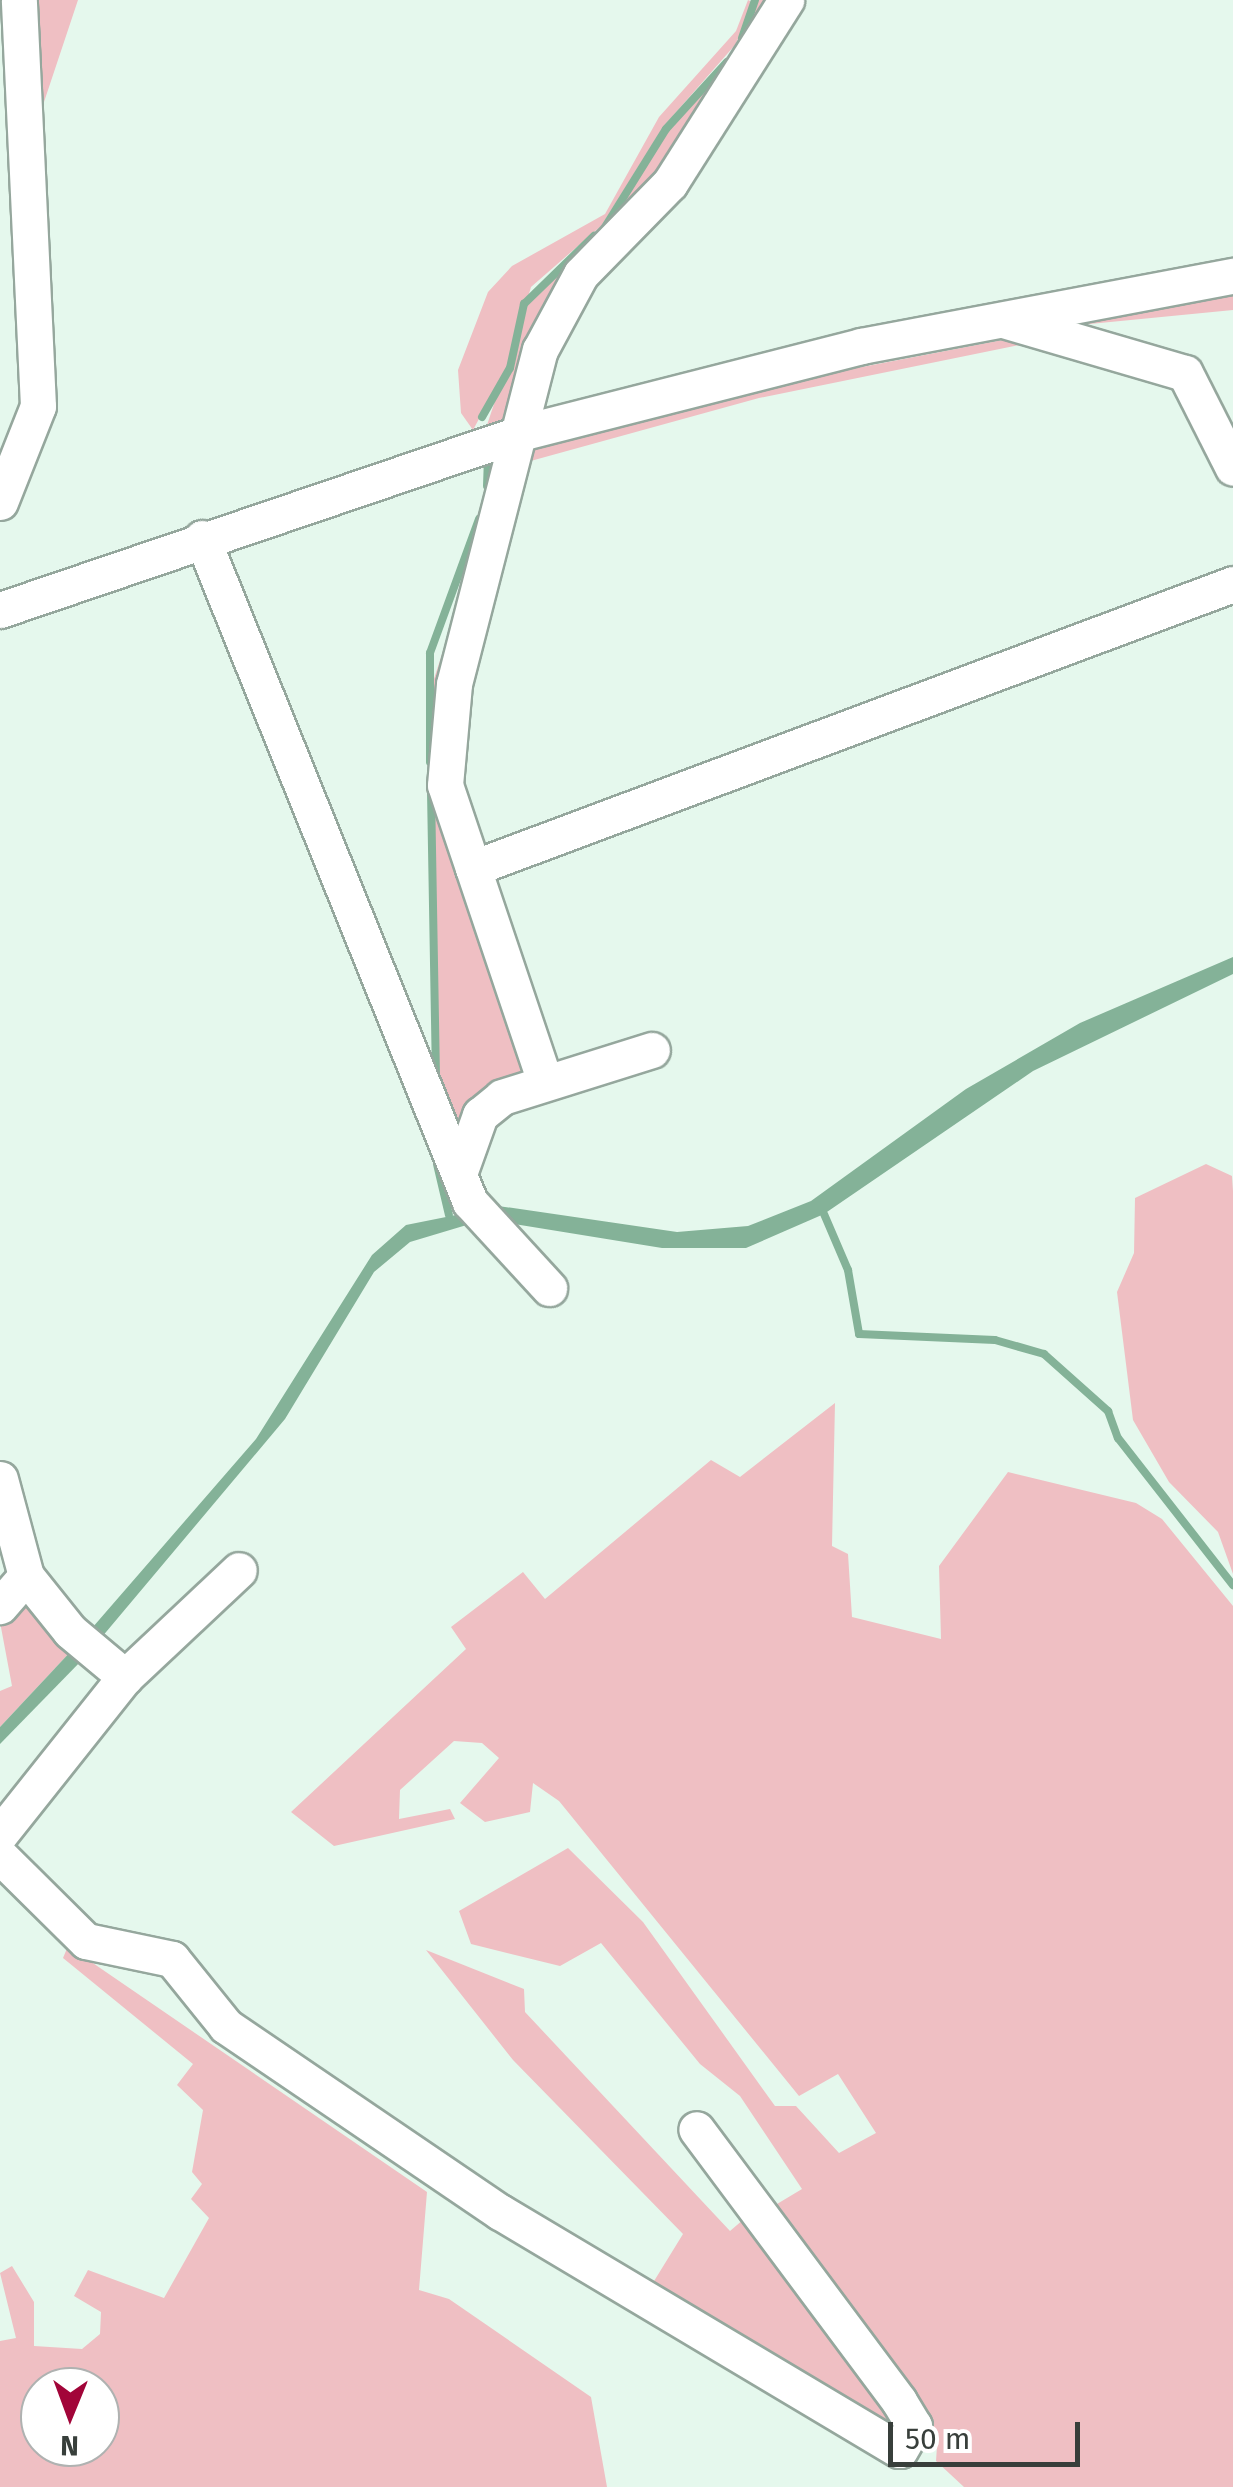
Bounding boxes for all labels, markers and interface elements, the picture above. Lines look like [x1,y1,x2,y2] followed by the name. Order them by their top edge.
[20,2367,120,2467] north arrow
[893,2402,1086,2464] scale bar
[905,2421,970,2457] text: 50 m
[60,2429,79,2462] text: N

